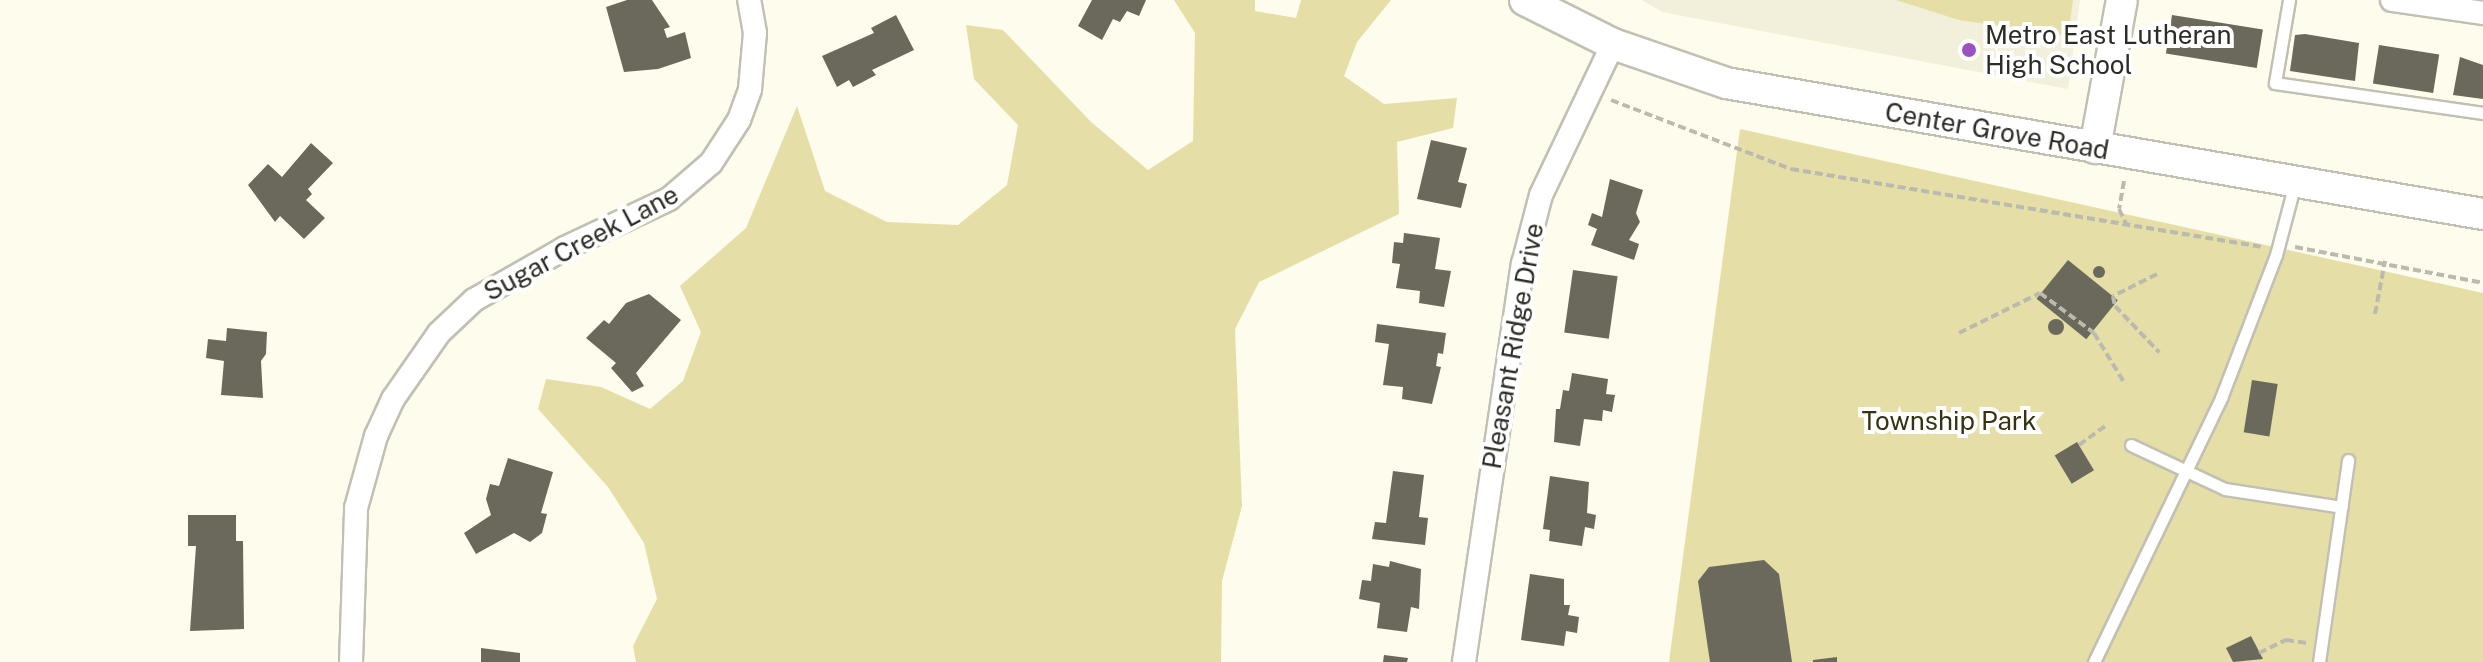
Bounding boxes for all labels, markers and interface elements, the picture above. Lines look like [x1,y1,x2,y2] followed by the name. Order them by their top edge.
[1985,19,2232,80] place label: Metro East Lutheran High School
[1960,41,1978,59] marker: Metro East Lutheran High School
[1883,96,2111,166] street label: Center Grove Road
[478,179,684,307] street label: Sugar Creek Lane
[1476,221,1550,471] street label: Pleasant Ridge Drive
[1861,405,2037,437] park label: Township Park

